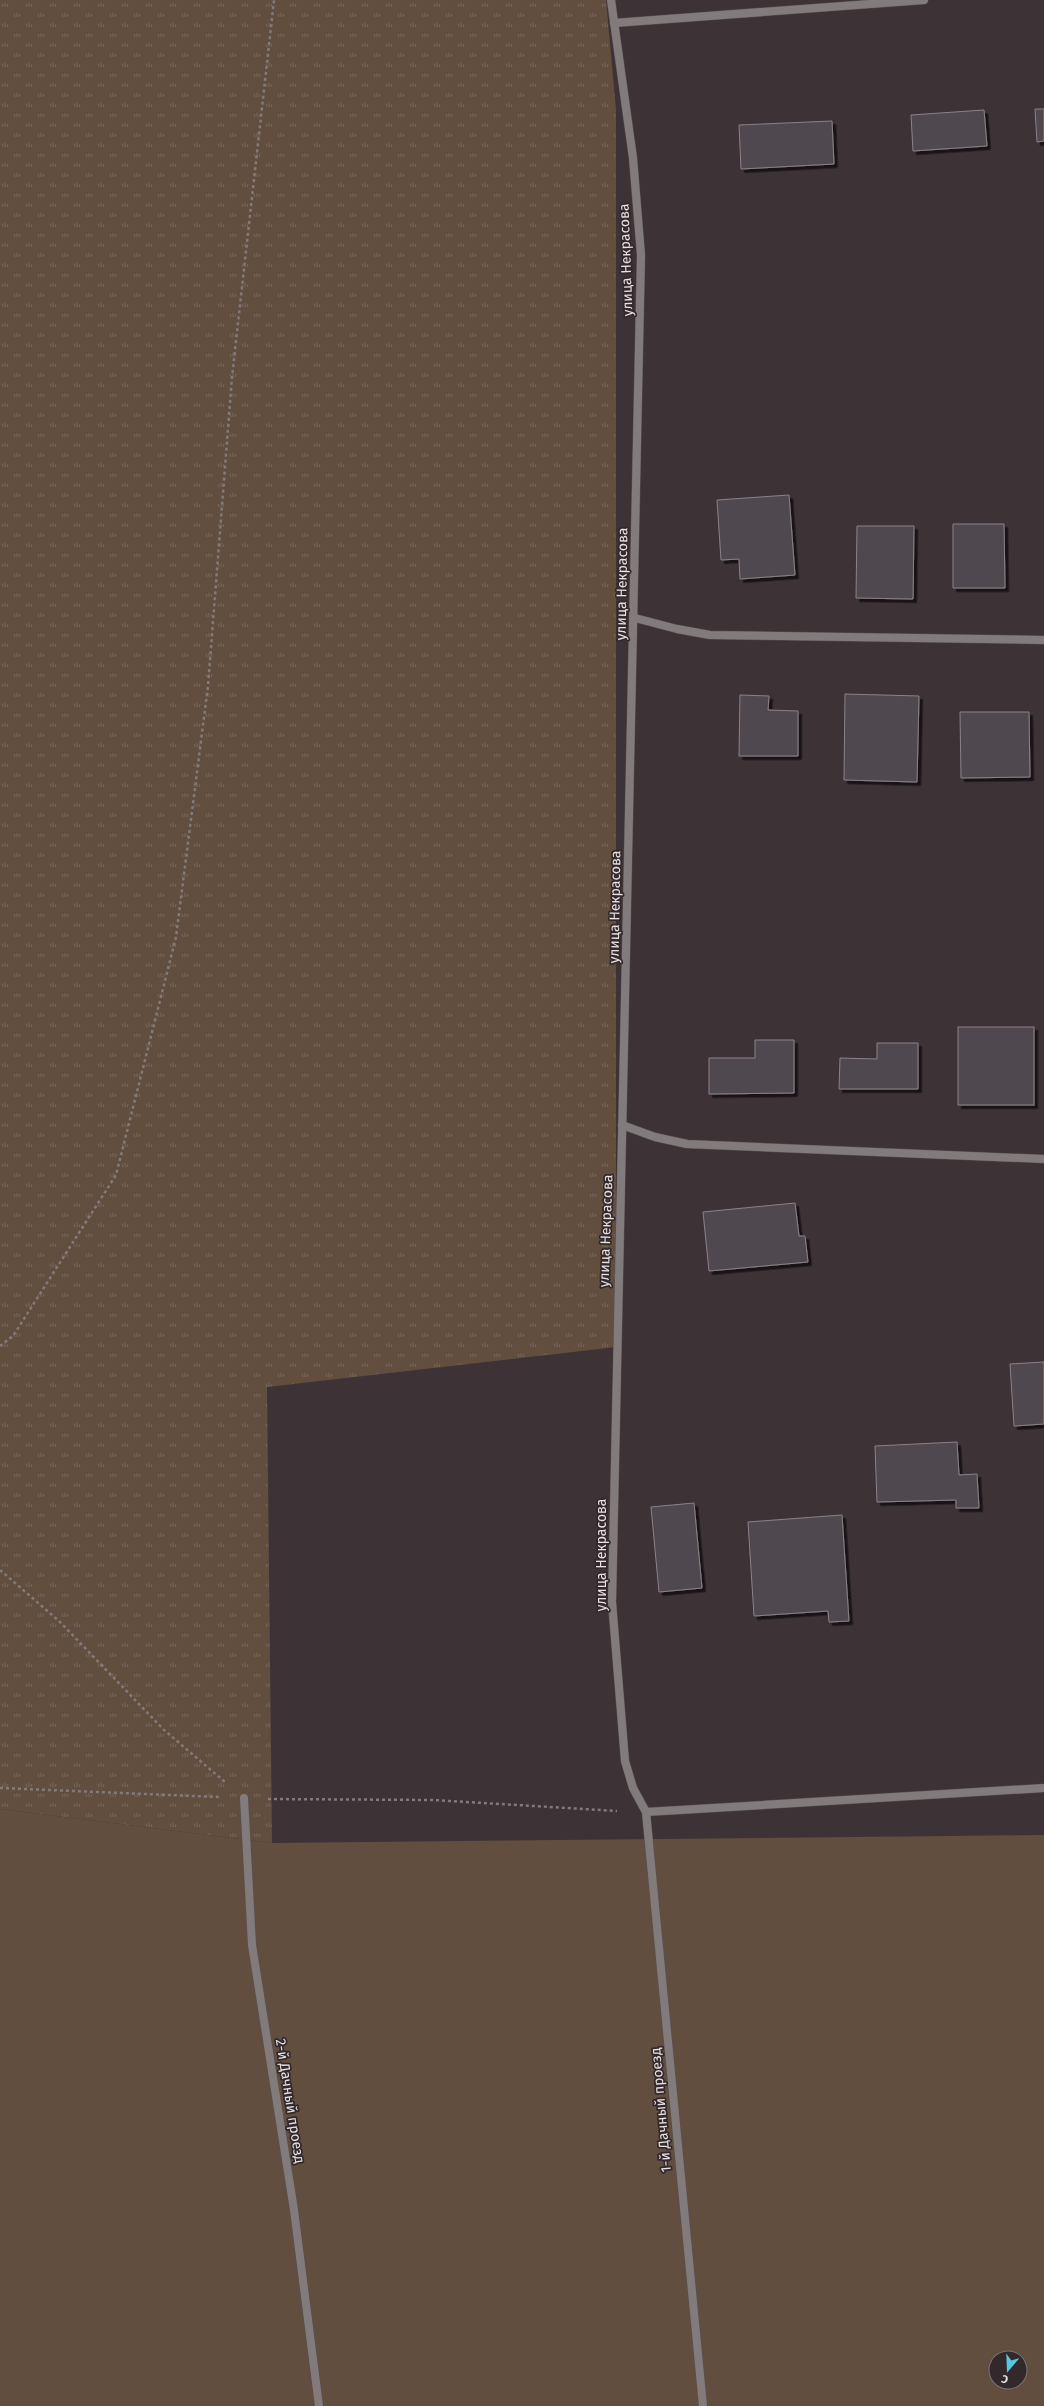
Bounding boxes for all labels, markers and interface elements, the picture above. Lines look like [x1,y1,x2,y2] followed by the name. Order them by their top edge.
[616,203,636,317] street label: улица Некрасова
[613,527,631,641] street label: улица Некрасова
[606,850,624,964] street label: улица Некрасова
[596,1174,616,1288] street label: улица Некрасова
[593,1499,610,1611] street label: улица Некрасова
[272,2037,308,2165] street label: 2-й Дачный проезд
[647,2047,675,2173] street label: 1-й Дачный проезд
[988,2350,1028,2390] north arrow
[999,2372,1010,2386] text: С

